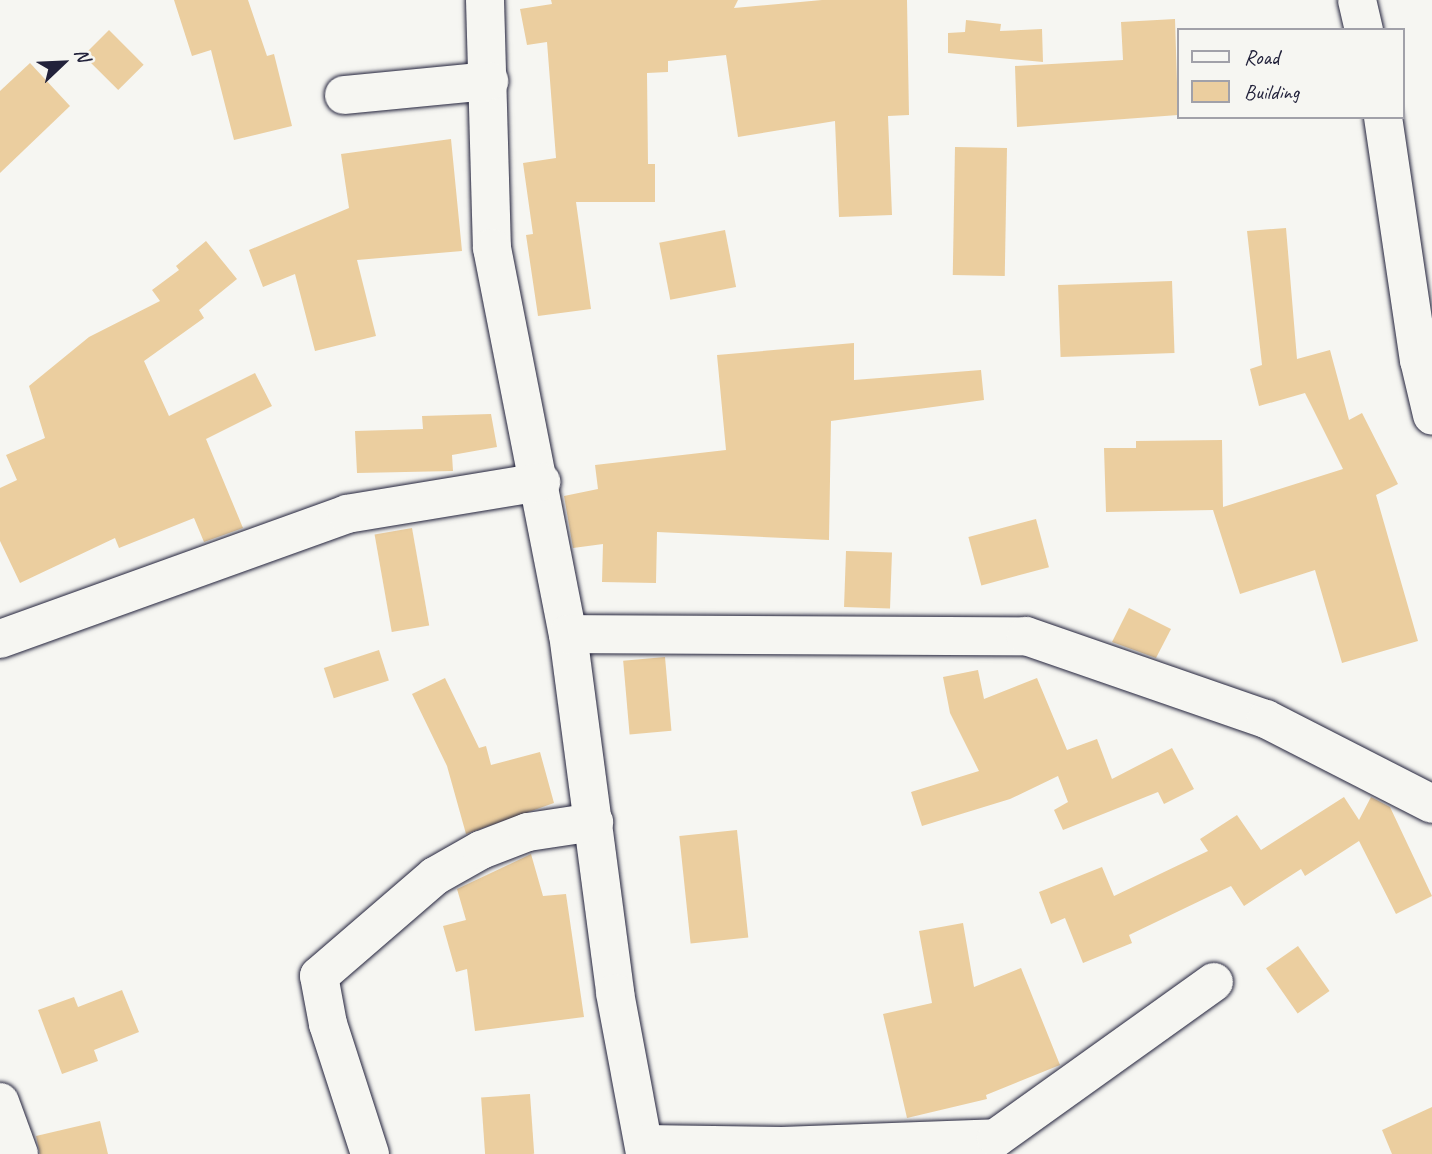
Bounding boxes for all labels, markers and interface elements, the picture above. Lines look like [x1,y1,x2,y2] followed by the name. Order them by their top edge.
[28,28,98,98] north arrow
[1176,28,1404,119] legend
[1244,44,1279,70] text: Road
[69,45,96,65] text: N
[1244,79,1299,105] text: Building

